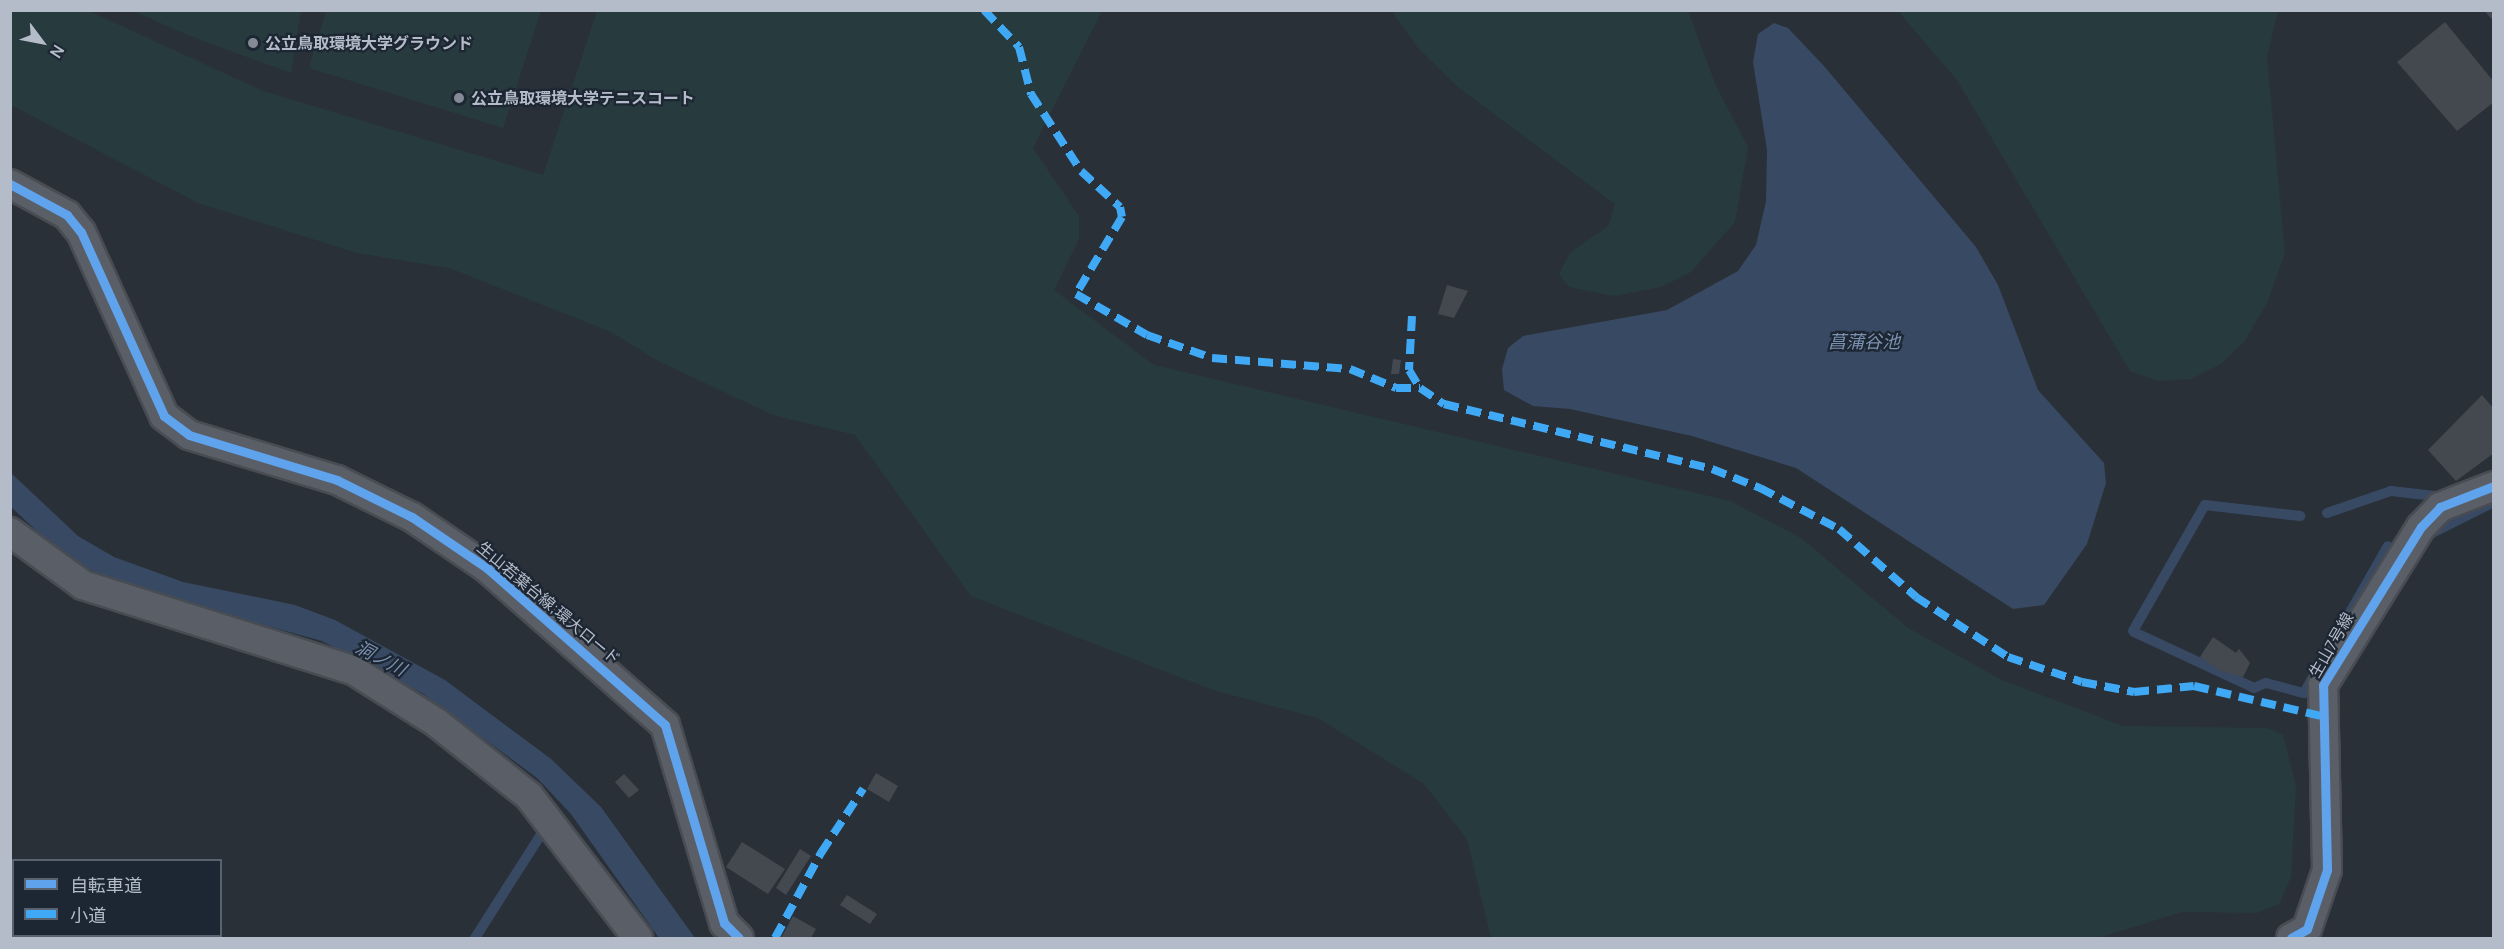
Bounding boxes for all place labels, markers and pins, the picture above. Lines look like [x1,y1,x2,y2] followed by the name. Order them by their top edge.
[265,33,473,53] place label: 公立鳥取環境大学グラウンド
[246,36,260,50] marker: 公立鳥取環境大学グラウンド
[471,88,695,108] place label: 公立鳥取環境大学テニスコート
[452,91,466,105] marker: 公立鳥取環境大学テニスコート

